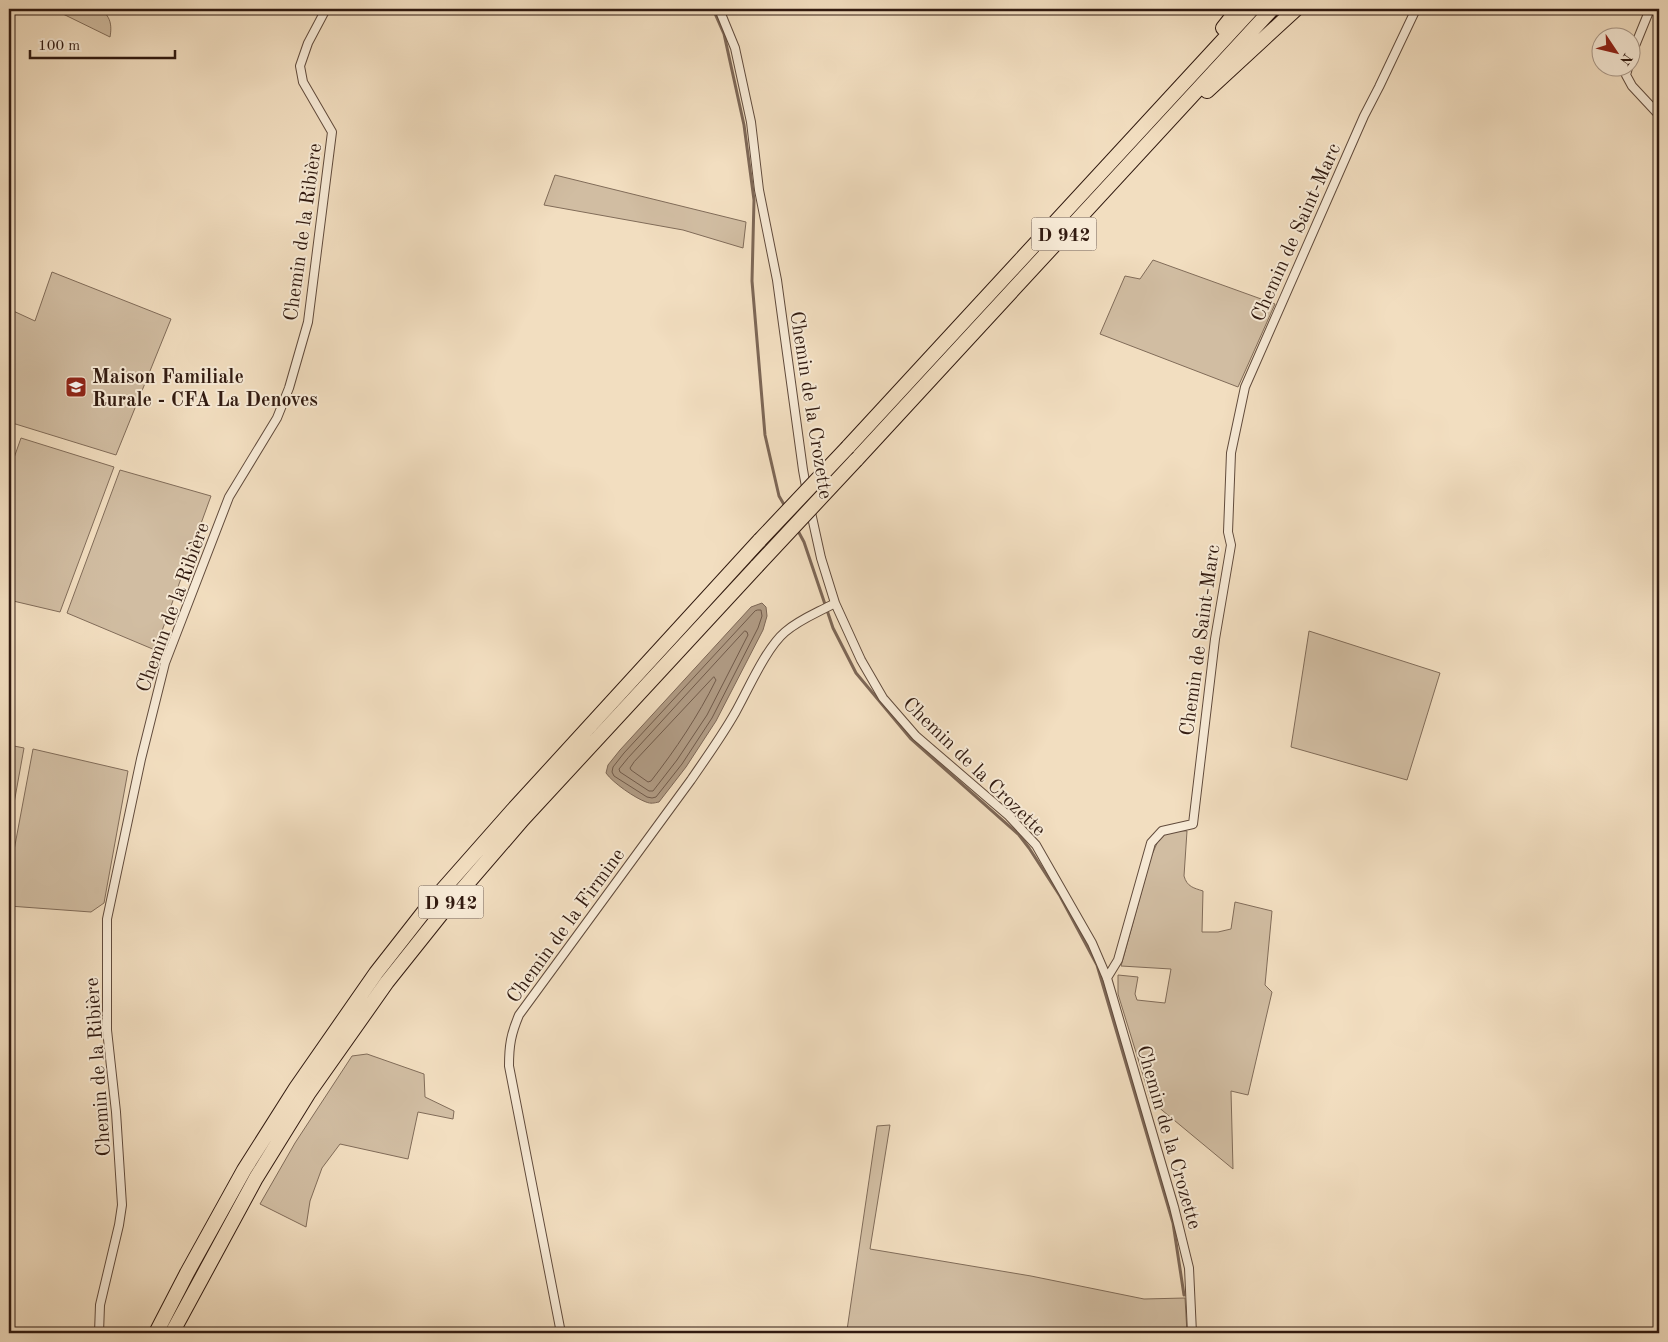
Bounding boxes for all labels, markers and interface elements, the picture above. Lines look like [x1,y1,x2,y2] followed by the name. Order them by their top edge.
[30,28,175,60] scale bar
[1590,28,1640,78] north arrow
[38,39,80,54] text: 100 m
[1617,50,1635,68] text: N
[1248,140,1345,325] street label: Chemin de Saint-Marc
[282,142,326,322] street label: Chemin de la Ribière
[1032,218,1096,250] road number: D 942
[785,310,835,501] street label: Chemin de la Crozette
[92,368,318,411] place label: Maison Familiale Rurale - CFA La Denoves
[64,375,88,399] school or university icon: Maison Familiale Rurale - CFA La Denoves
[134,520,214,695] street label: Chemin de la Ribière
[1178,543,1224,737] street label: Chemin de Saint-Marc
[898,694,1049,841] street label: Chemin de la Crozette
[504,845,629,1007] street label: Chemin de la Firmine
[418,886,484,919] road number: D 942
[83,977,115,1157] street label: Chemin de la Ribière
[1132,1043,1204,1232] street label: Chemin de la Crozette

